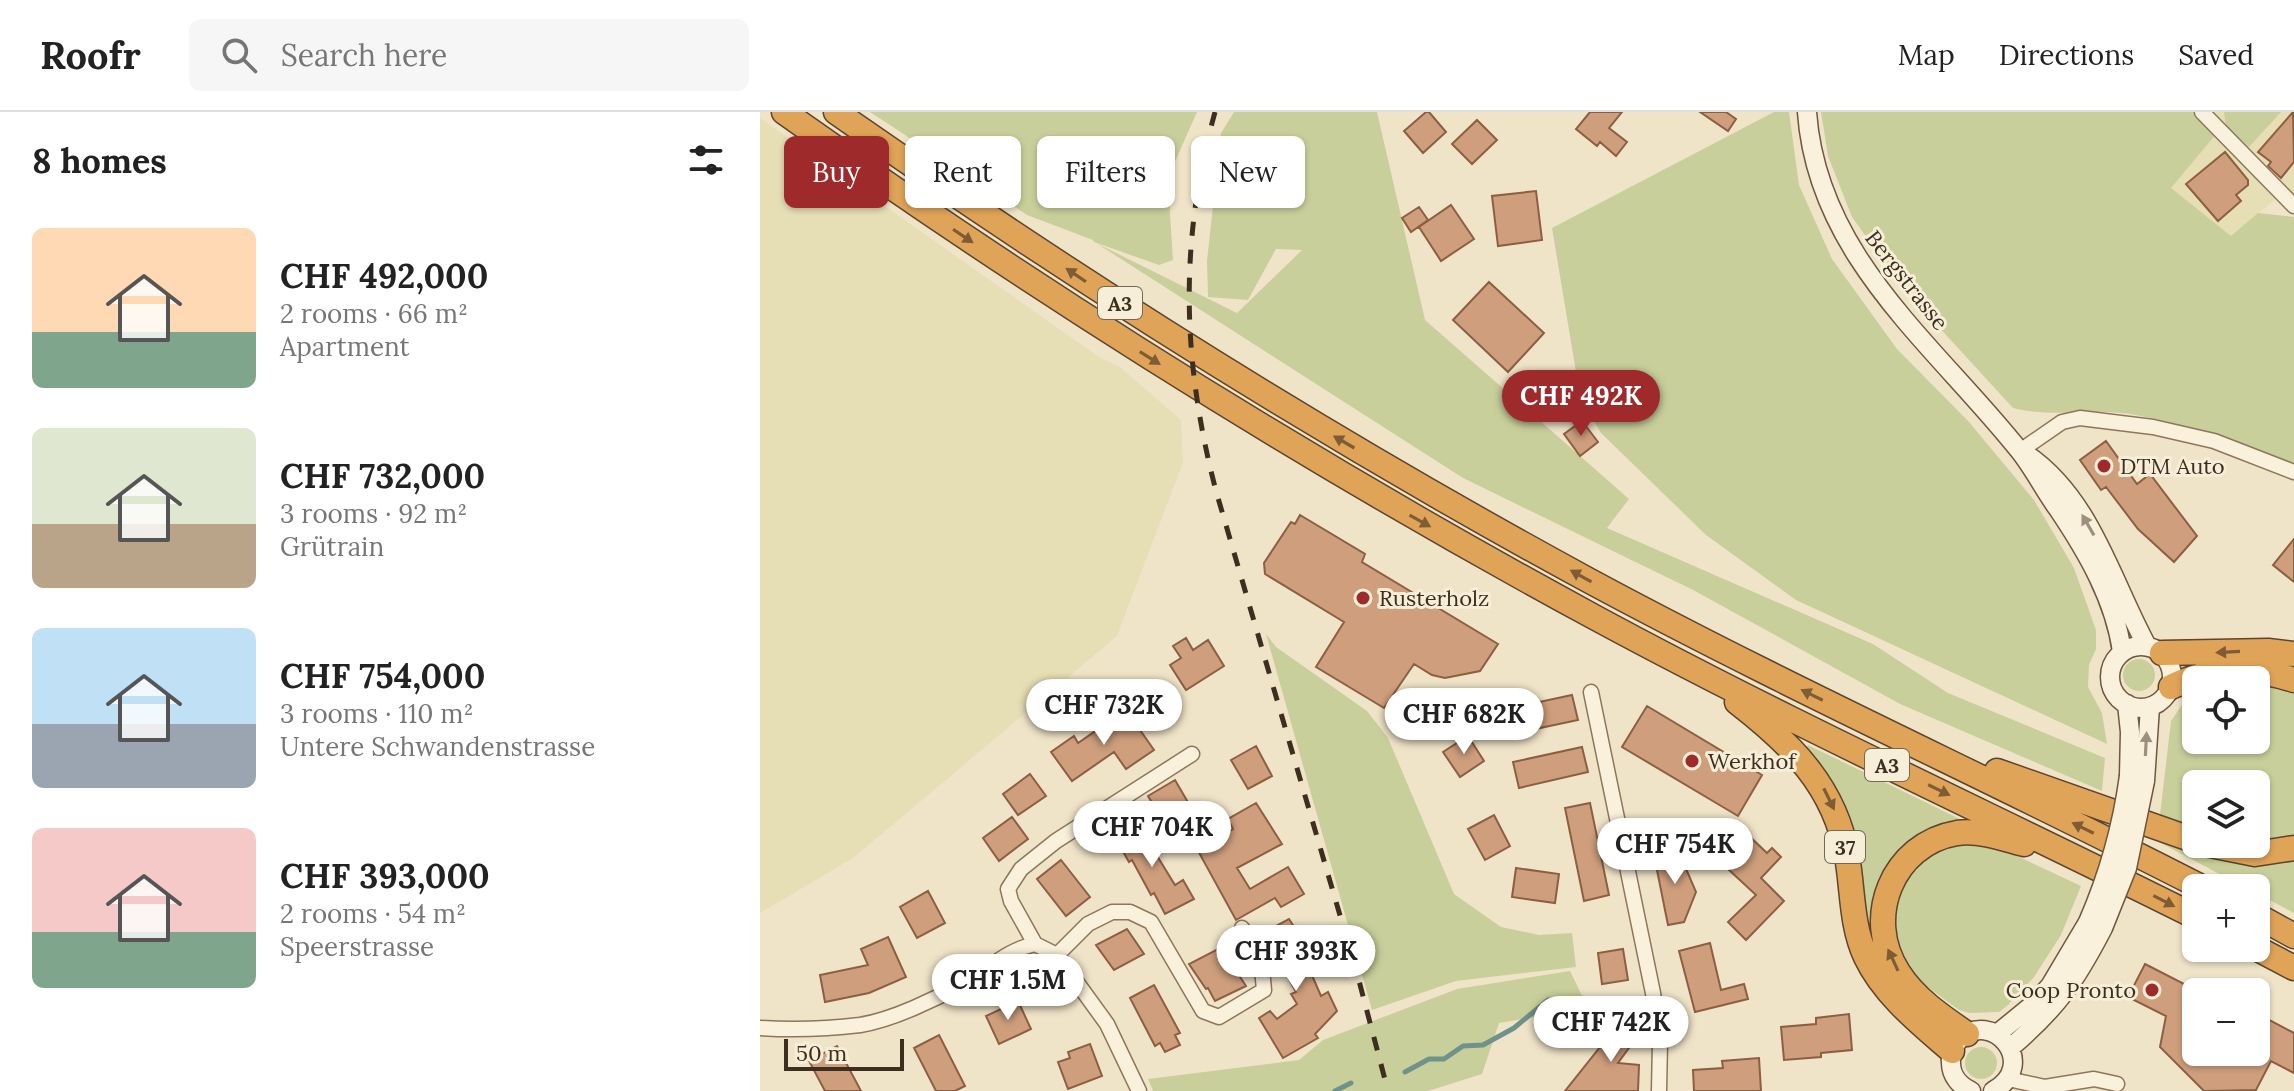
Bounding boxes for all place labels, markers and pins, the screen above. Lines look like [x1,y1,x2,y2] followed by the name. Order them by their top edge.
[1498,370,1664,438] pin: CHF 492K
[2120,452,2225,480] place label: DTM Auto
[2095,457,2113,475] marker: DTM Auto
[1379,584,1489,612] place label: Rusterholz
[1354,589,1372,607] marker: Rusterholz
[1021,679,1187,747] pin: CHF 732K
[1381,688,1547,756] pin: CHF 682K
[1708,747,1797,775] place label: Werkhof
[1683,752,1701,770] marker: Werkhof
[1069,801,1235,869] pin: CHF 704K
[1592,818,1758,886] pin: CHF 754K
[1213,925,1379,993] pin: CHF 393K
[925,954,1091,1022] pin: CHF 1.5M
[2006,976,2136,1004] place label: Coop Pronto
[2143,981,2161,999] marker: Coop Pronto
[1528,996,1694,1064] pin: CHF 742K

